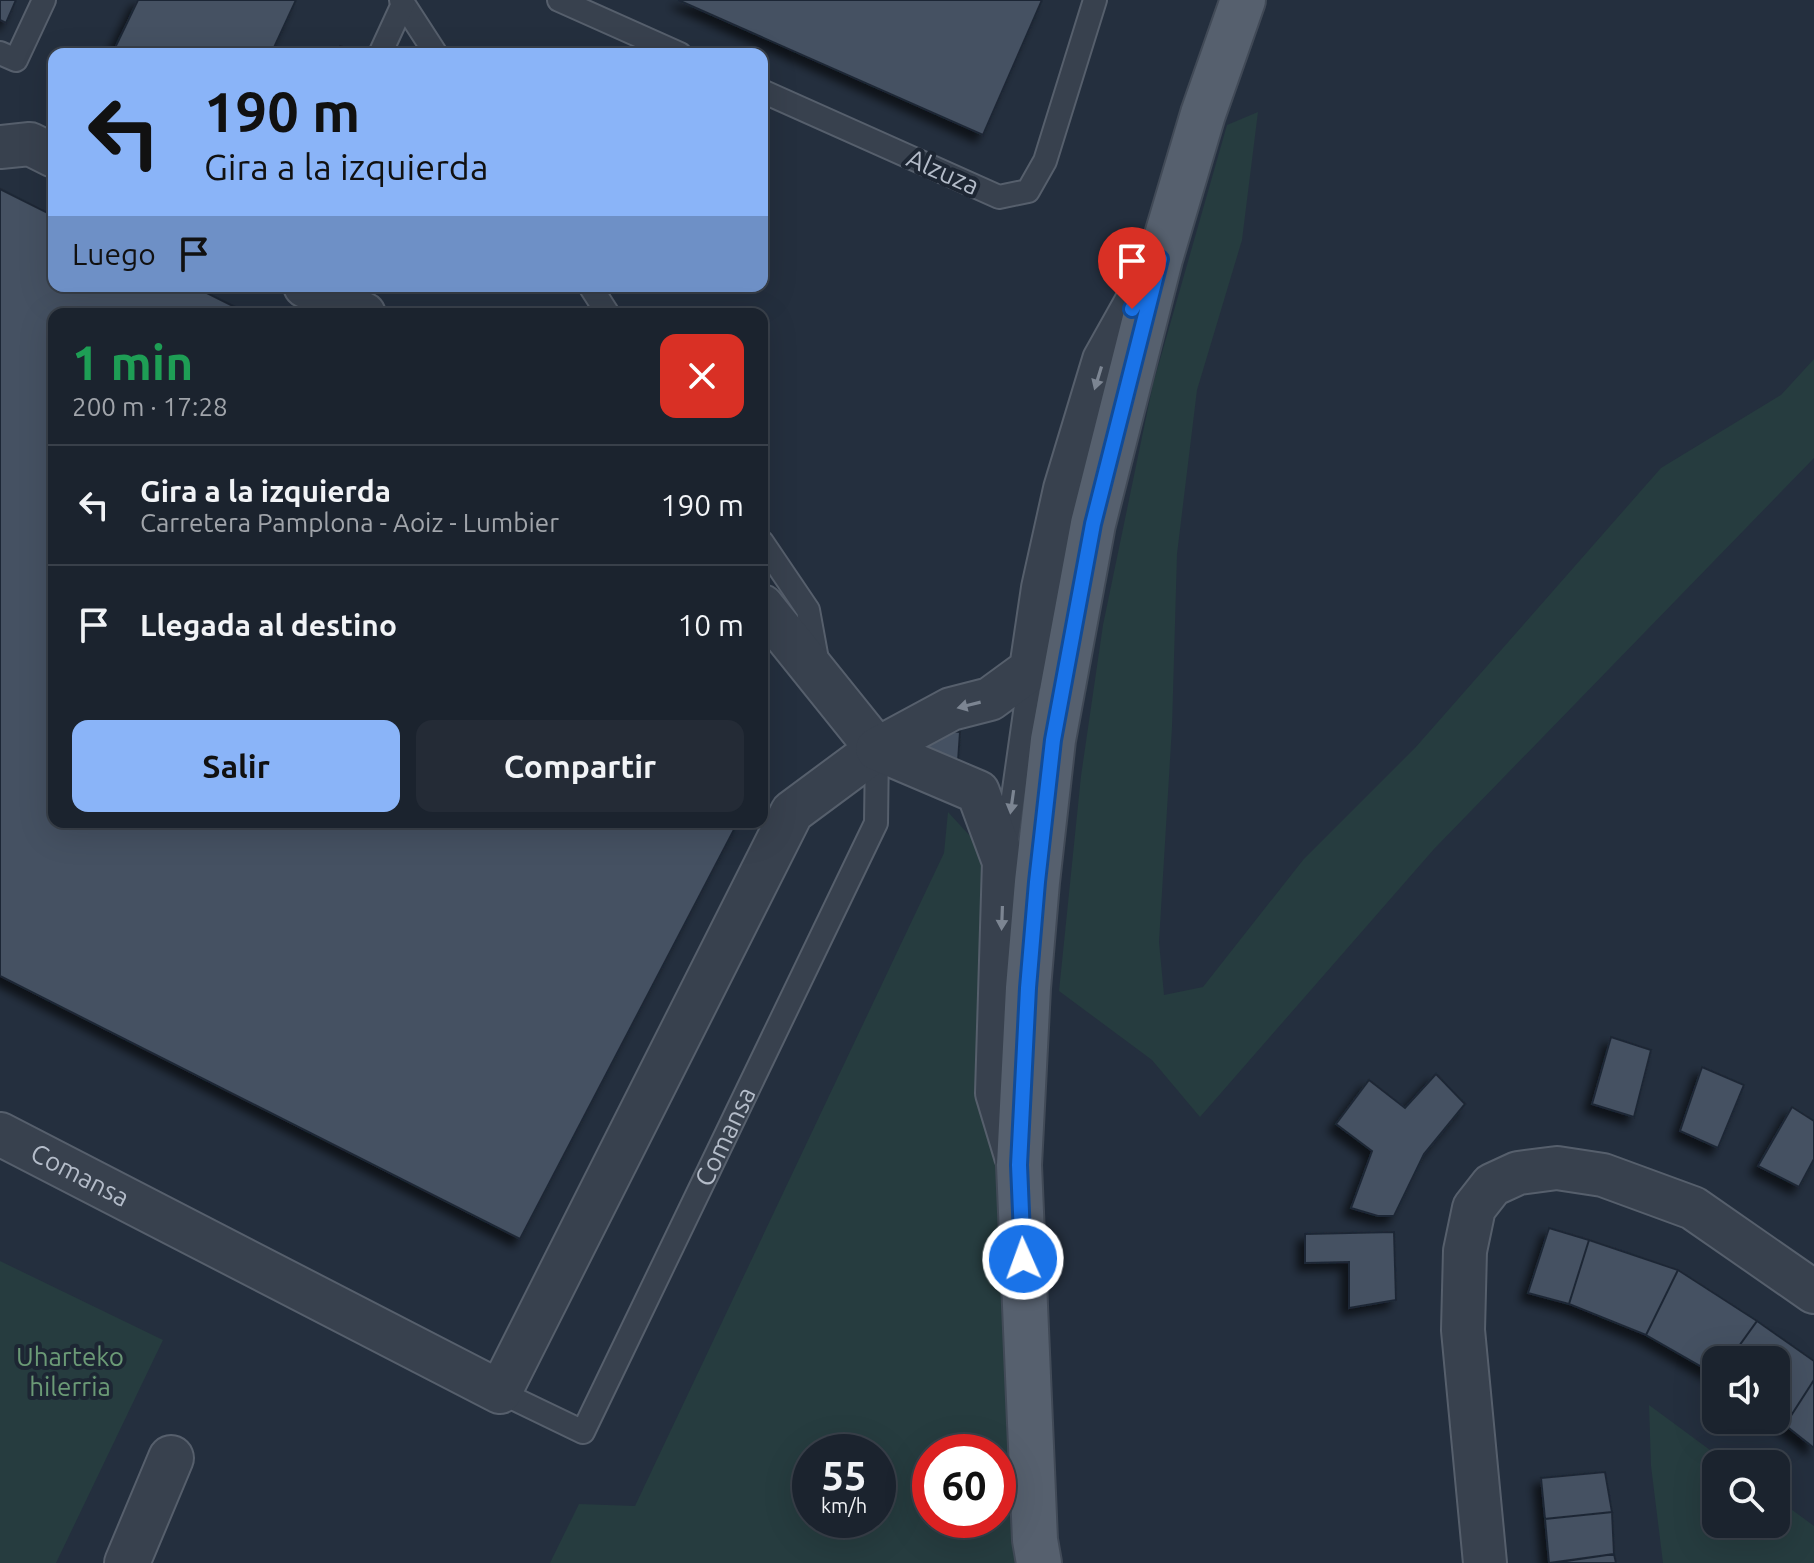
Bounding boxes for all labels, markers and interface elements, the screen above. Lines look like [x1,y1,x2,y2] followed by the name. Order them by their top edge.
[72,80,176,184] icon: left
[204,80,360,143] text: 190 m
[903,143,984,200] street label: Alzuza
[204,146,488,187] text: Gira a la izquierda
[1098,227,1166,309] pin
[172,232,216,276] icon: arrive
[72,237,156,271] text: Luego
[1110,239,1154,283] icon: arrive
[660,334,744,418] button: close
[72,335,193,389] text: 1 min
[1091,366,1104,390] one-way arrow
[72,392,228,421] text: 200 m · 17:28
[140,474,391,508] text: Gira a la izquierda
[72,483,116,527] icon: left
[660,488,744,522] text: 190 m
[140,508,559,537] text: Carretera Pamplona - Aoiz - Lumbier
[72,603,116,647] icon: arrive
[140,608,397,642] text: Llegada al destino
[677,608,744,642] text: 10 m
[956,699,981,711] one-way arrow
[72,720,400,812] button: Salir
[416,720,744,812] button: Compartir
[1005,789,1018,814] one-way arrow
[995,906,1008,931] one-way arrow
[689,1082,761,1191] street label: Comansa
[26,1138,134,1212] street label: Comansa
[981,1217,1065,1301] position arrow
[16,1342,124,1401] park label: Uharteko hilerria
[1702,1346,1790,1538] map controls
[1702,1346,1790,1434] button: sound
[912,1434,1016,1538] speed limit sign: 60
[1702,1450,1790,1538] button: search
[821,1453,867,1498] text: 55
[821,1494,867,1517] text: km/h

